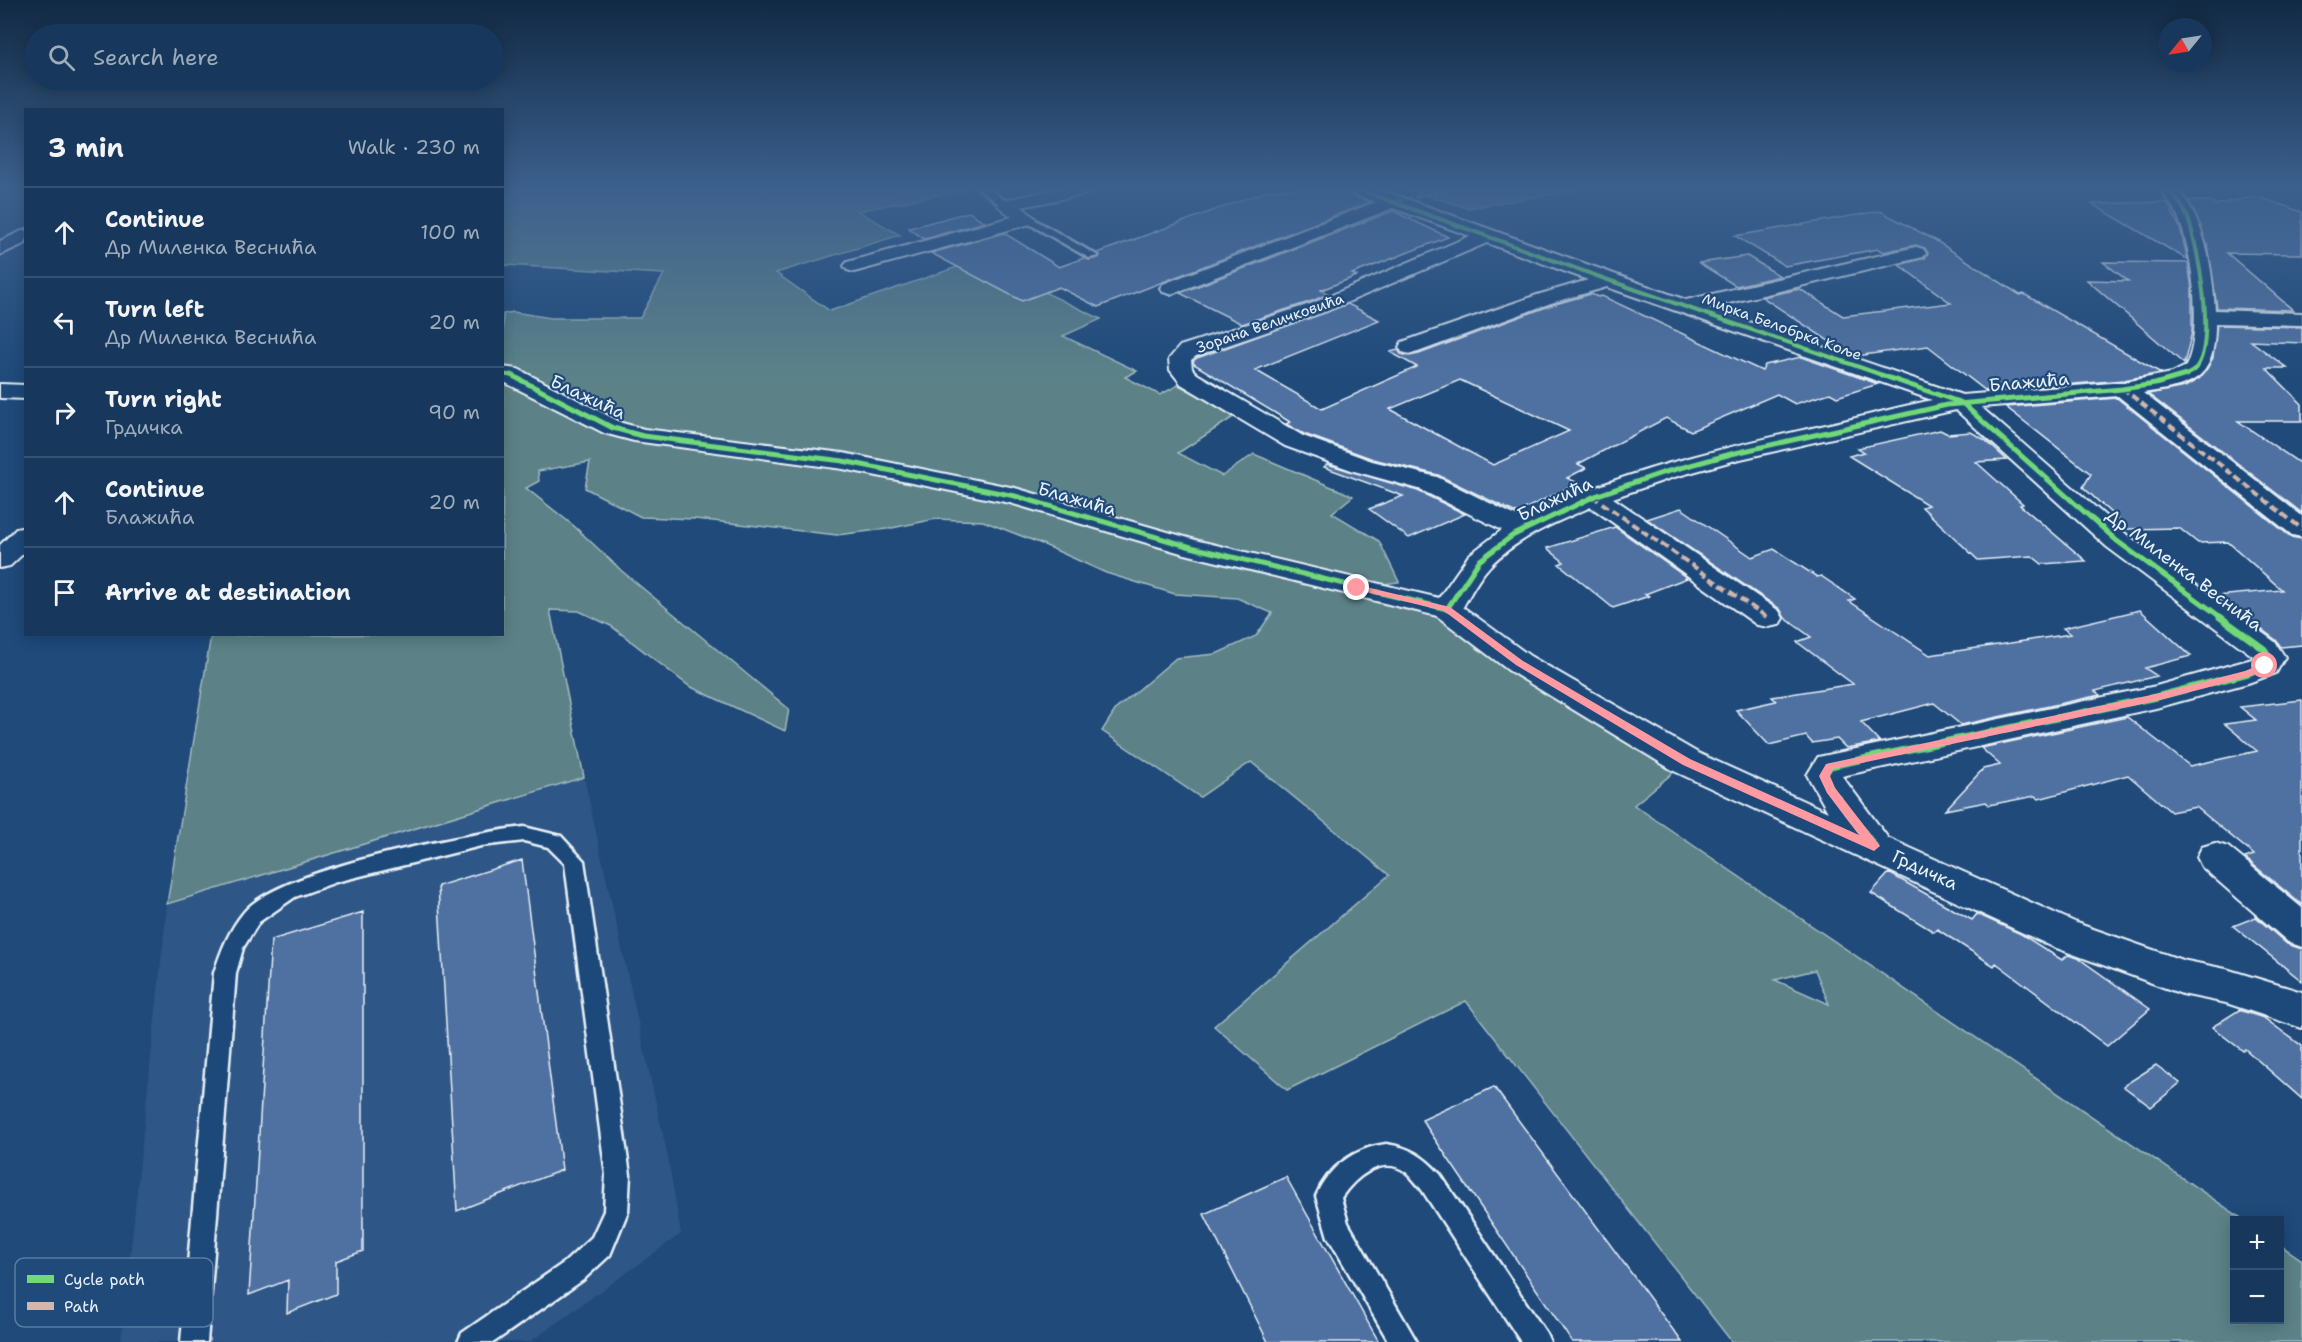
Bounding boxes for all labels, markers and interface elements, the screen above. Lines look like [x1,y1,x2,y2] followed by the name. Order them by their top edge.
[2158,18,2212,72] north arrow
[24,24,504,90] search box
[45,41,78,74] icon: search
[93,43,219,72] text: Search here
[48,130,124,165] text: 3 min
[348,134,480,160] text: Walk · 230 m
[105,205,205,234] text: Continue
[48,216,81,249] icon: ahead
[420,219,480,245] text: 100 m
[105,234,316,260] text: Др Миленка Веснића
[1193,288,1347,358] street label: Зорана Величковића
[1699,289,1865,365] street label: Мирка Белобрка Коље
[105,295,204,324] text: Turn left
[48,306,81,339] icon: left
[429,309,480,335] text: 20 m
[105,324,316,350] text: Др Миленка Веснића
[1988,367,2070,397] street label: Блажића
[546,369,630,425] street label: Блажића
[105,385,222,414] text: Turn right
[48,396,81,429] icon: right
[428,399,480,425] text: 90 m
[105,414,183,440] text: Грдичка
[1513,471,1597,527] street label: Блажића
[105,475,205,504] text: Continue
[1035,476,1119,522] street label: Блажића
[48,486,81,519] icon: ahead
[429,489,480,515] text: 20 m
[2101,503,2267,637] street label: Др Миленка Веснића
[105,504,194,530] text: Блажића
[1343,574,1369,600] route end
[48,576,81,609] icon: arrive
[105,578,351,607] text: Arrive at destination
[2251,652,2277,678] route start
[1888,844,1962,896] street label: Грдичка
[2230,1216,2284,1324] map controls
[2230,1216,2284,1270] button: +
[15,1258,213,1327] legend
[64,1269,145,1290] text: Cycle path
[2230,1270,2284,1324] button: −
[64,1296,99,1317] text: Path

